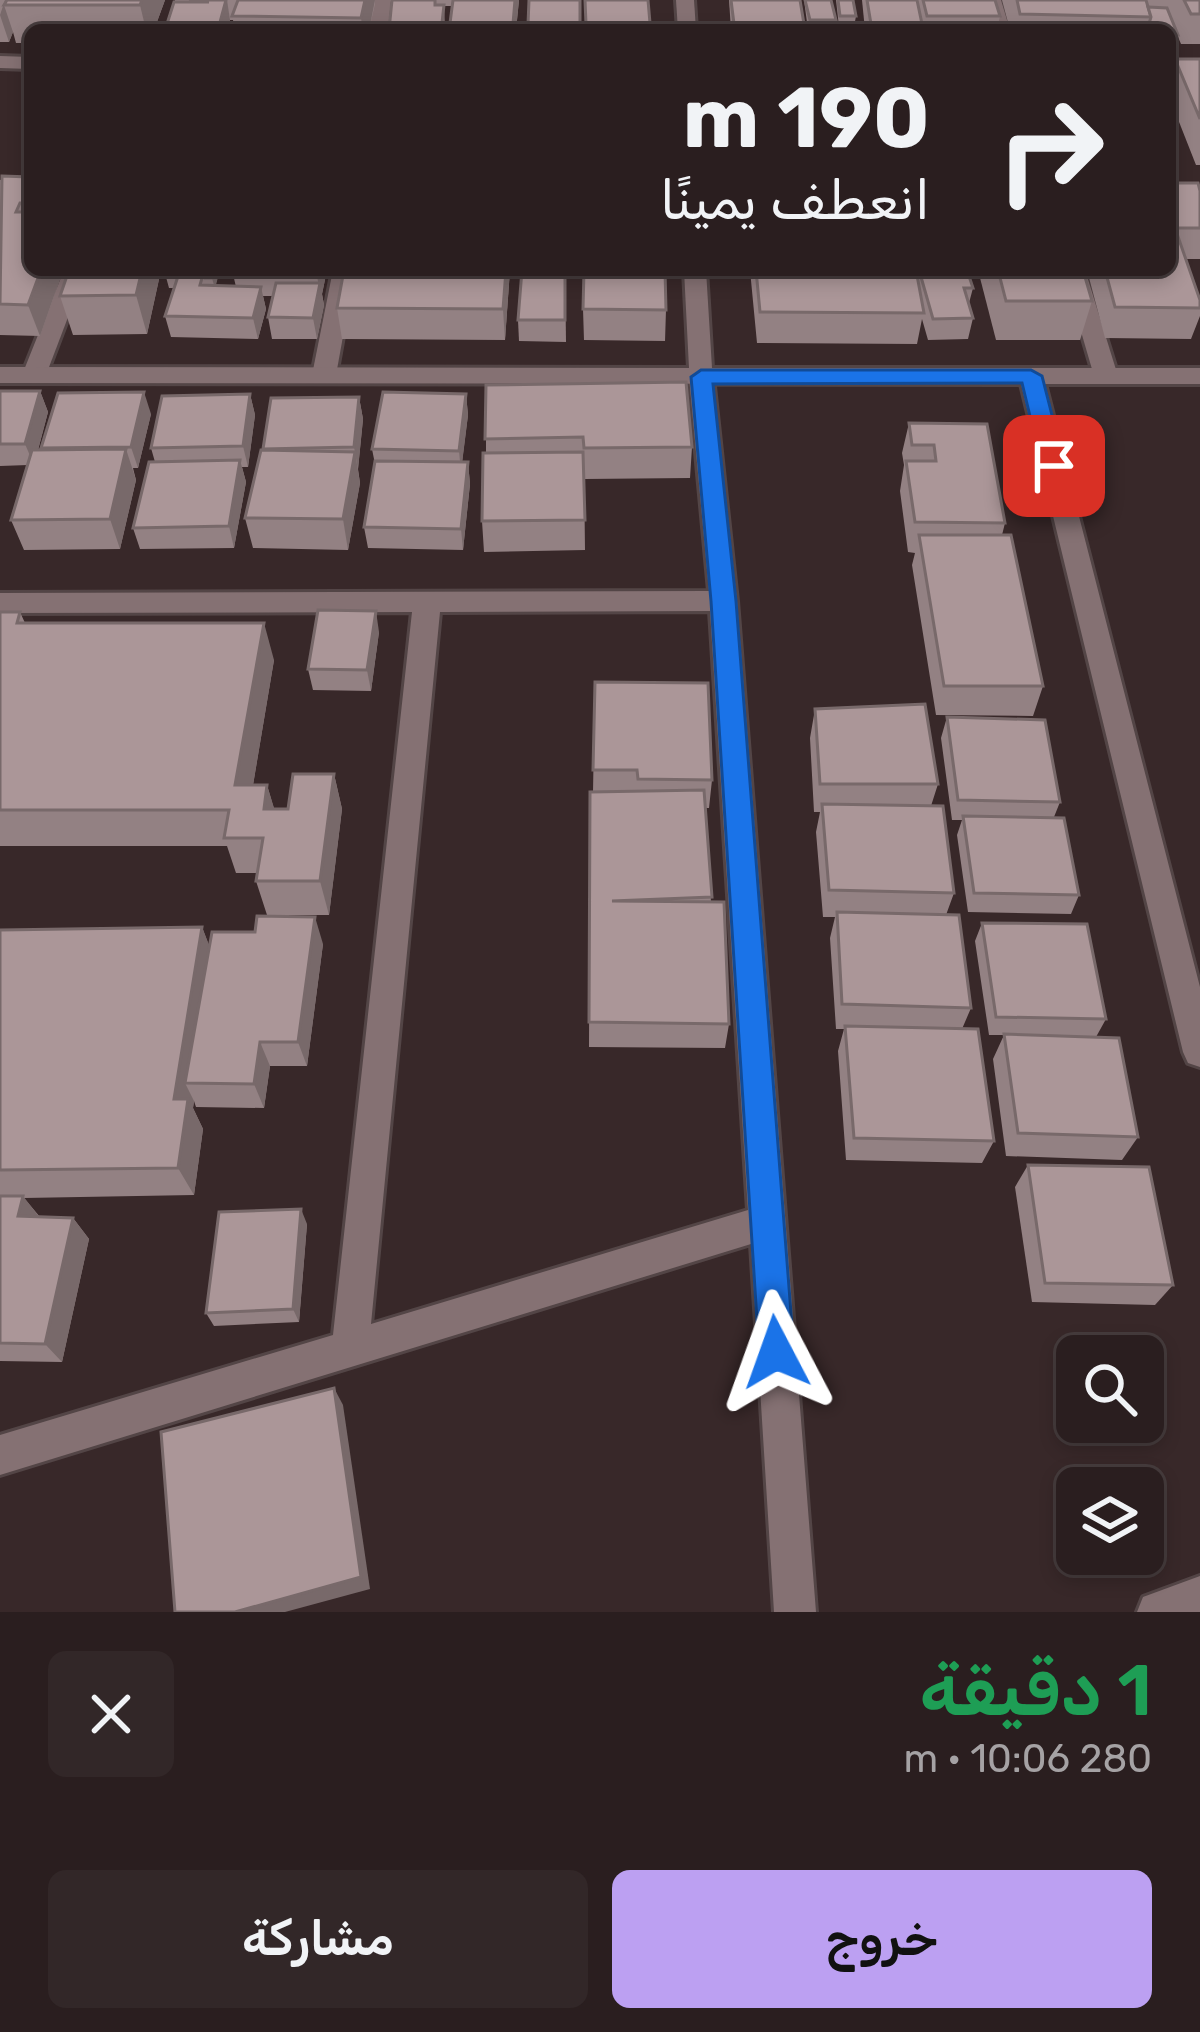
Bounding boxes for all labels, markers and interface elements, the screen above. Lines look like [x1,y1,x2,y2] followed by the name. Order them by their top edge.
[682,68,930,168] text: 190 m
[972,72,1128,228] icon: right
[660,169,930,233] text: انعطف يمينًا
[1003,415,1105,517] pin
[1021,433,1087,499] icon: arrive
[713,1289,839,1415] position arrow
[1056,1335,1164,1575] map controls
[1056,1335,1164,1443] button: search
[1056,1467,1164,1575] button: layers
[919,1648,1152,1733] text: 1 دقيقة
[48,1651,174,1777] button: close
[904,1736,1152,1782] text: 280 m · 10:06
[48,1870,588,2008] button: مشاركة
[612,1870,1152,2008] button: خروج

